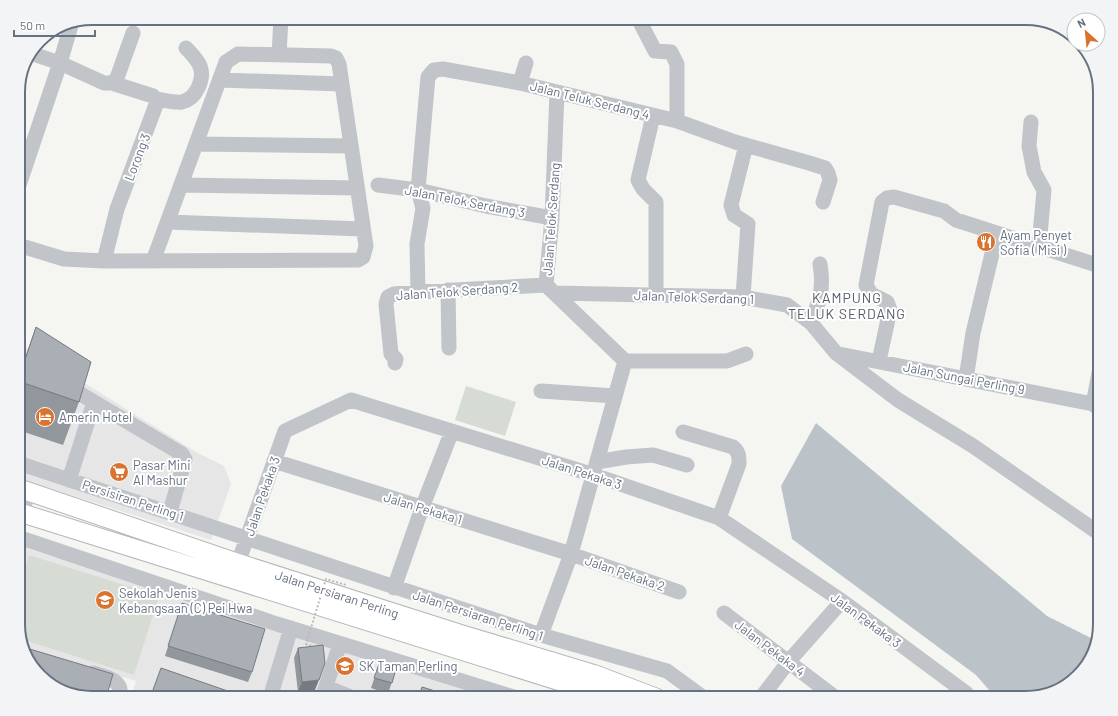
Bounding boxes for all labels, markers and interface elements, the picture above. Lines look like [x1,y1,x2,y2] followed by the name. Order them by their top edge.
[14,12,95,38] scale bar
[1066,12,1106,52] north arrow
[1075,15,1087,30] text: N
[20,18,45,32] text: 50 m
[529,77,651,123] street label: Jalan Teluk Serdang 4
[121,131,153,183] street label: Lorong 3
[539,162,563,276] street label: Jalan Telok Serdang
[404,181,526,221] street label: Jalan Telok Serdang 3
[1000,227,1072,258] place label: Ayam Penyet Sofia ( Misi )
[975,231,997,253] restaurant icon: Ayam Penyet Sofia ( Misi )
[395,279,519,303] street label: Jalan Telok Serdang 2
[634,287,754,307] street label: Jalan Telok Serdang 1
[788,289,906,322] district label: KAMPUNG TELUK SERDANG
[902,358,1026,398] street label: Jalan Sungai Perling 9
[34,406,56,428] hotel icon: Amerin Hotel
[59,409,132,425] place label: Amerin Hotel
[540,452,624,492] street label: Jalan Pekaka 3
[241,454,283,538] street label: Jalan Pekaka 3
[133,457,190,488] place label: Pasar Mini Al Mashur
[108,461,130,483] supermarket icon: Pasar Mini Al Mashur
[80,476,186,524] street label: Persisiran Perling 1
[382,489,464,527] street label: Jalan Pekaka 1
[583,552,667,594] street label: Jalan Pekaka 2
[273,566,401,622] street label: Jalan Persiaran Perling
[119,585,252,616] place label: Sekolah Jenis Kebangsaan (C) Pei Hwa
[411,586,545,644] street label: Jalan Persiaran Perling 1
[94,589,116,611] school or university icon: Sekolah Jenis Kebangsaan (C) Pei Hwa
[828,589,904,651] street label: Jalan Pekaka 3
[732,616,808,680] street label: Jalan Pekaka 4
[334,655,356,677] school or university icon: SK Taman Perling
[359,658,457,674] place label: SK Taman Perling

